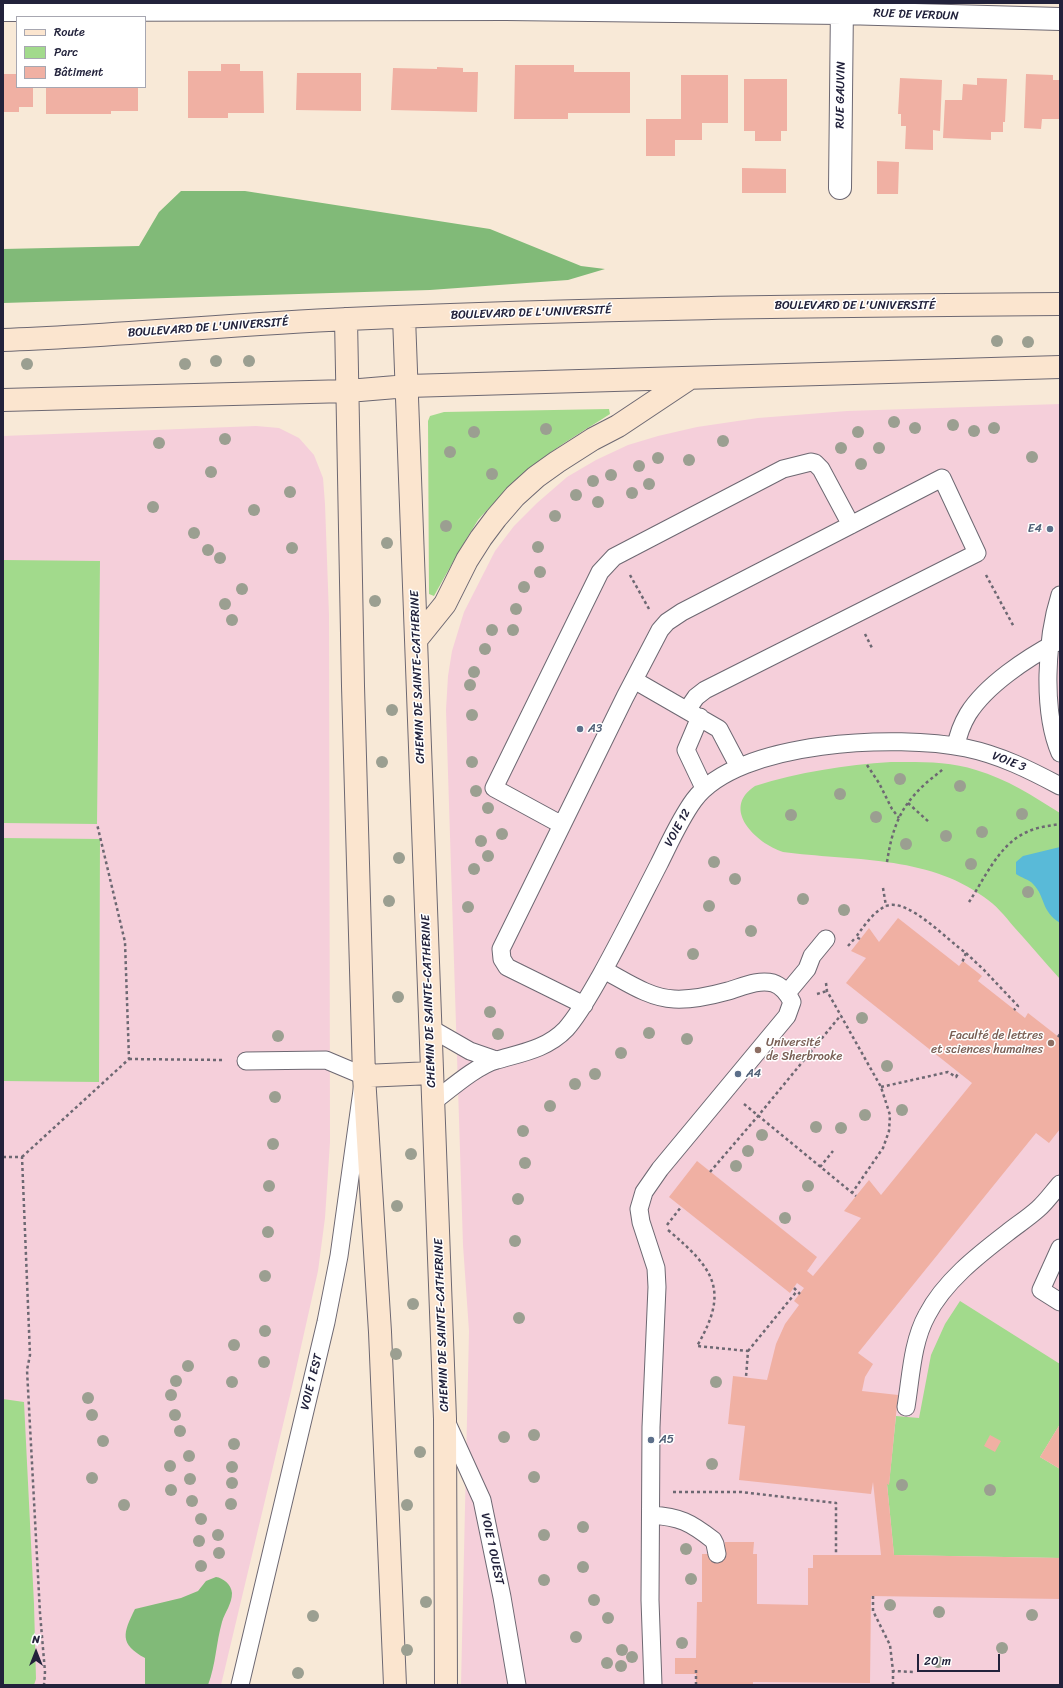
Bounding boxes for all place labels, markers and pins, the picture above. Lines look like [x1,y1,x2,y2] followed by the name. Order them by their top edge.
[1028,522,1042,536] place label: E4
[1045,524,1055,534] marker: E4
[588,722,602,736] place label: A3
[575,724,585,734] marker: A3
[931,1029,1043,1057] place label: Faculté de lettres et sciences humaines
[766,1036,842,1064] place label: Université de Sherbrooke
[1046,1038,1056,1048] marker: Faculté de lettres et sciences humaines
[753,1045,763,1055] marker: Université de Sherbrooke
[746,1067,761,1081] place label: A4
[733,1069,743,1079] marker: A4
[659,1433,674,1447] place label: A5
[646,1435,656,1445] marker: A5

